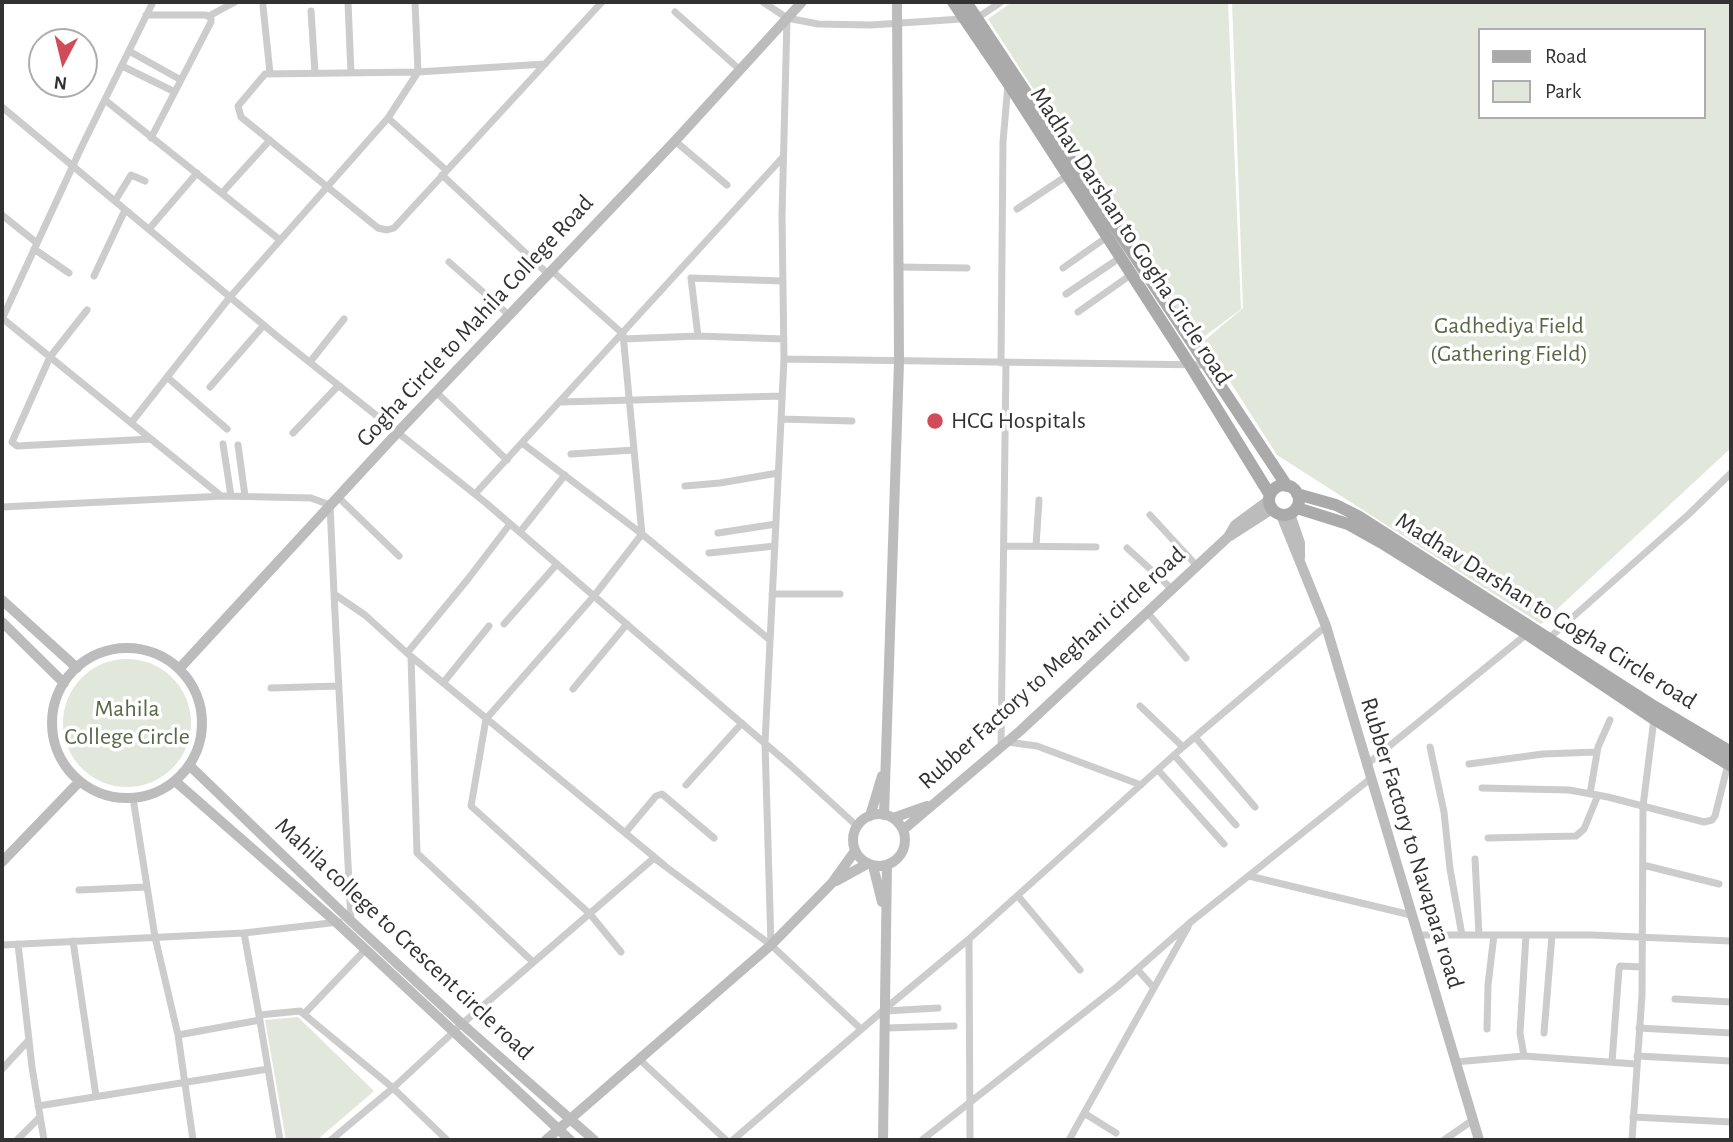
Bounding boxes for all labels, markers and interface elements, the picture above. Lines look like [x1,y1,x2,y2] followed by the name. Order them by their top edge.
[28,28,98,98] north arrow
[1478,28,1705,119] legend
[1545,46,1587,67] text: Road
[53,72,68,93] text: N
[1545,81,1581,102] text: Park
[1024,82,1238,390] street label: Madhav Darshan to Gogha Circle road
[351,189,599,453] street label: Gogha Circle to Mahila College Road
[1430,312,1588,368] park label: Gadhediya Field (Gathering Field)
[951,407,1086,435] place label: HCG Hospitals
[925,411,945,431] marker: HCG Hospitals
[1390,506,1702,716] street label: Madhav Darshan to Gogha Circle road
[913,540,1191,796] street label: Rubber Factory to Meghani circle road
[1354,694,1470,992] street label: Rubber Factory to Navapara road
[64,695,190,751] park label: Mahila College Circle
[269,812,539,1066] street label: Mahila college to Crescent circle road

